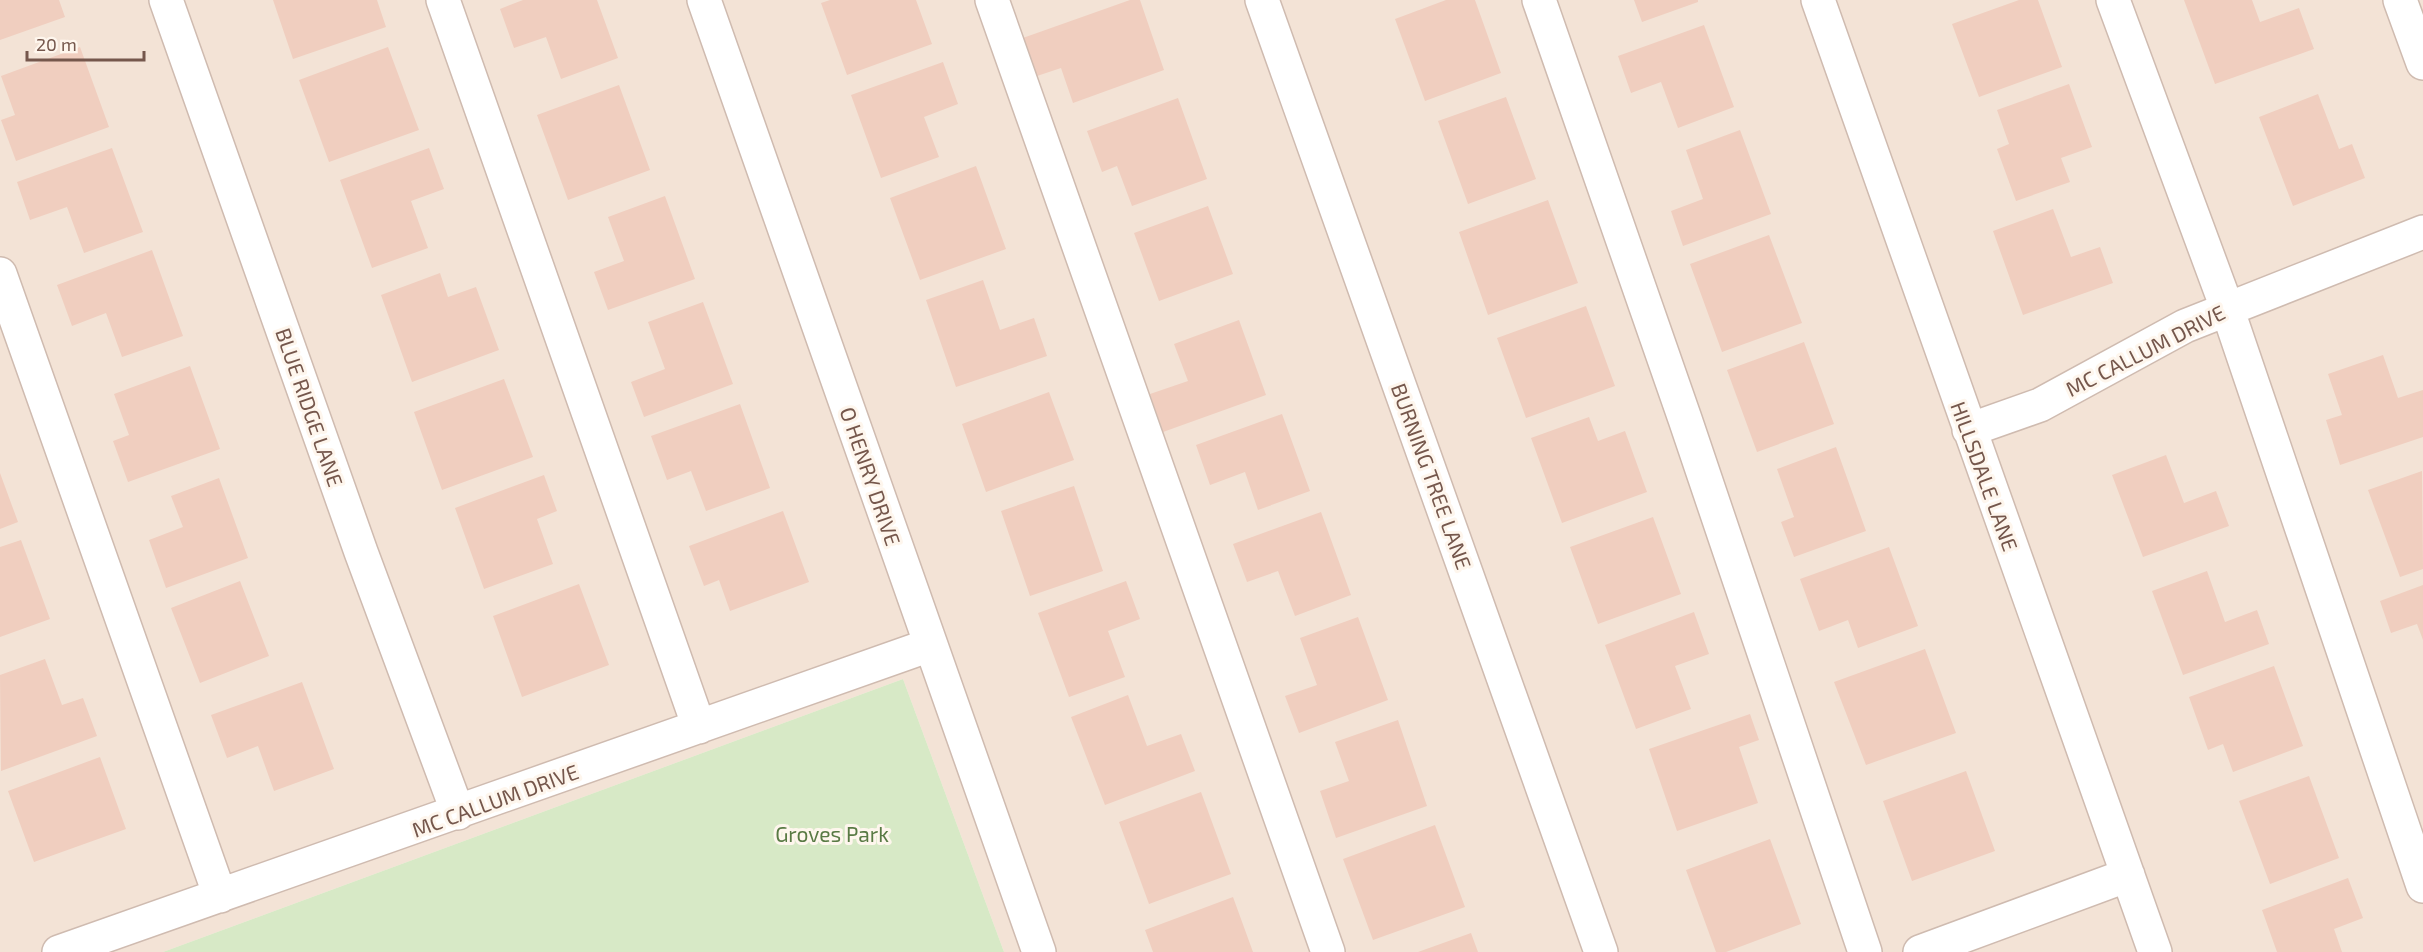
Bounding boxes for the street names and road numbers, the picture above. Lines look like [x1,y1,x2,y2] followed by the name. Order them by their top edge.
[2061,299,2229,401] street label: MC CALLUM DRIVE
[271,324,349,490] street label: BLUE RIDGE LANE
[1387,379,1477,573] street label: BURNING TREE LANE
[1946,398,2024,554] street label: HILLSDALE LANE
[836,403,906,549] street label: O HENRY DRIVE
[408,758,582,842] street label: MC CALLUM DRIVE

